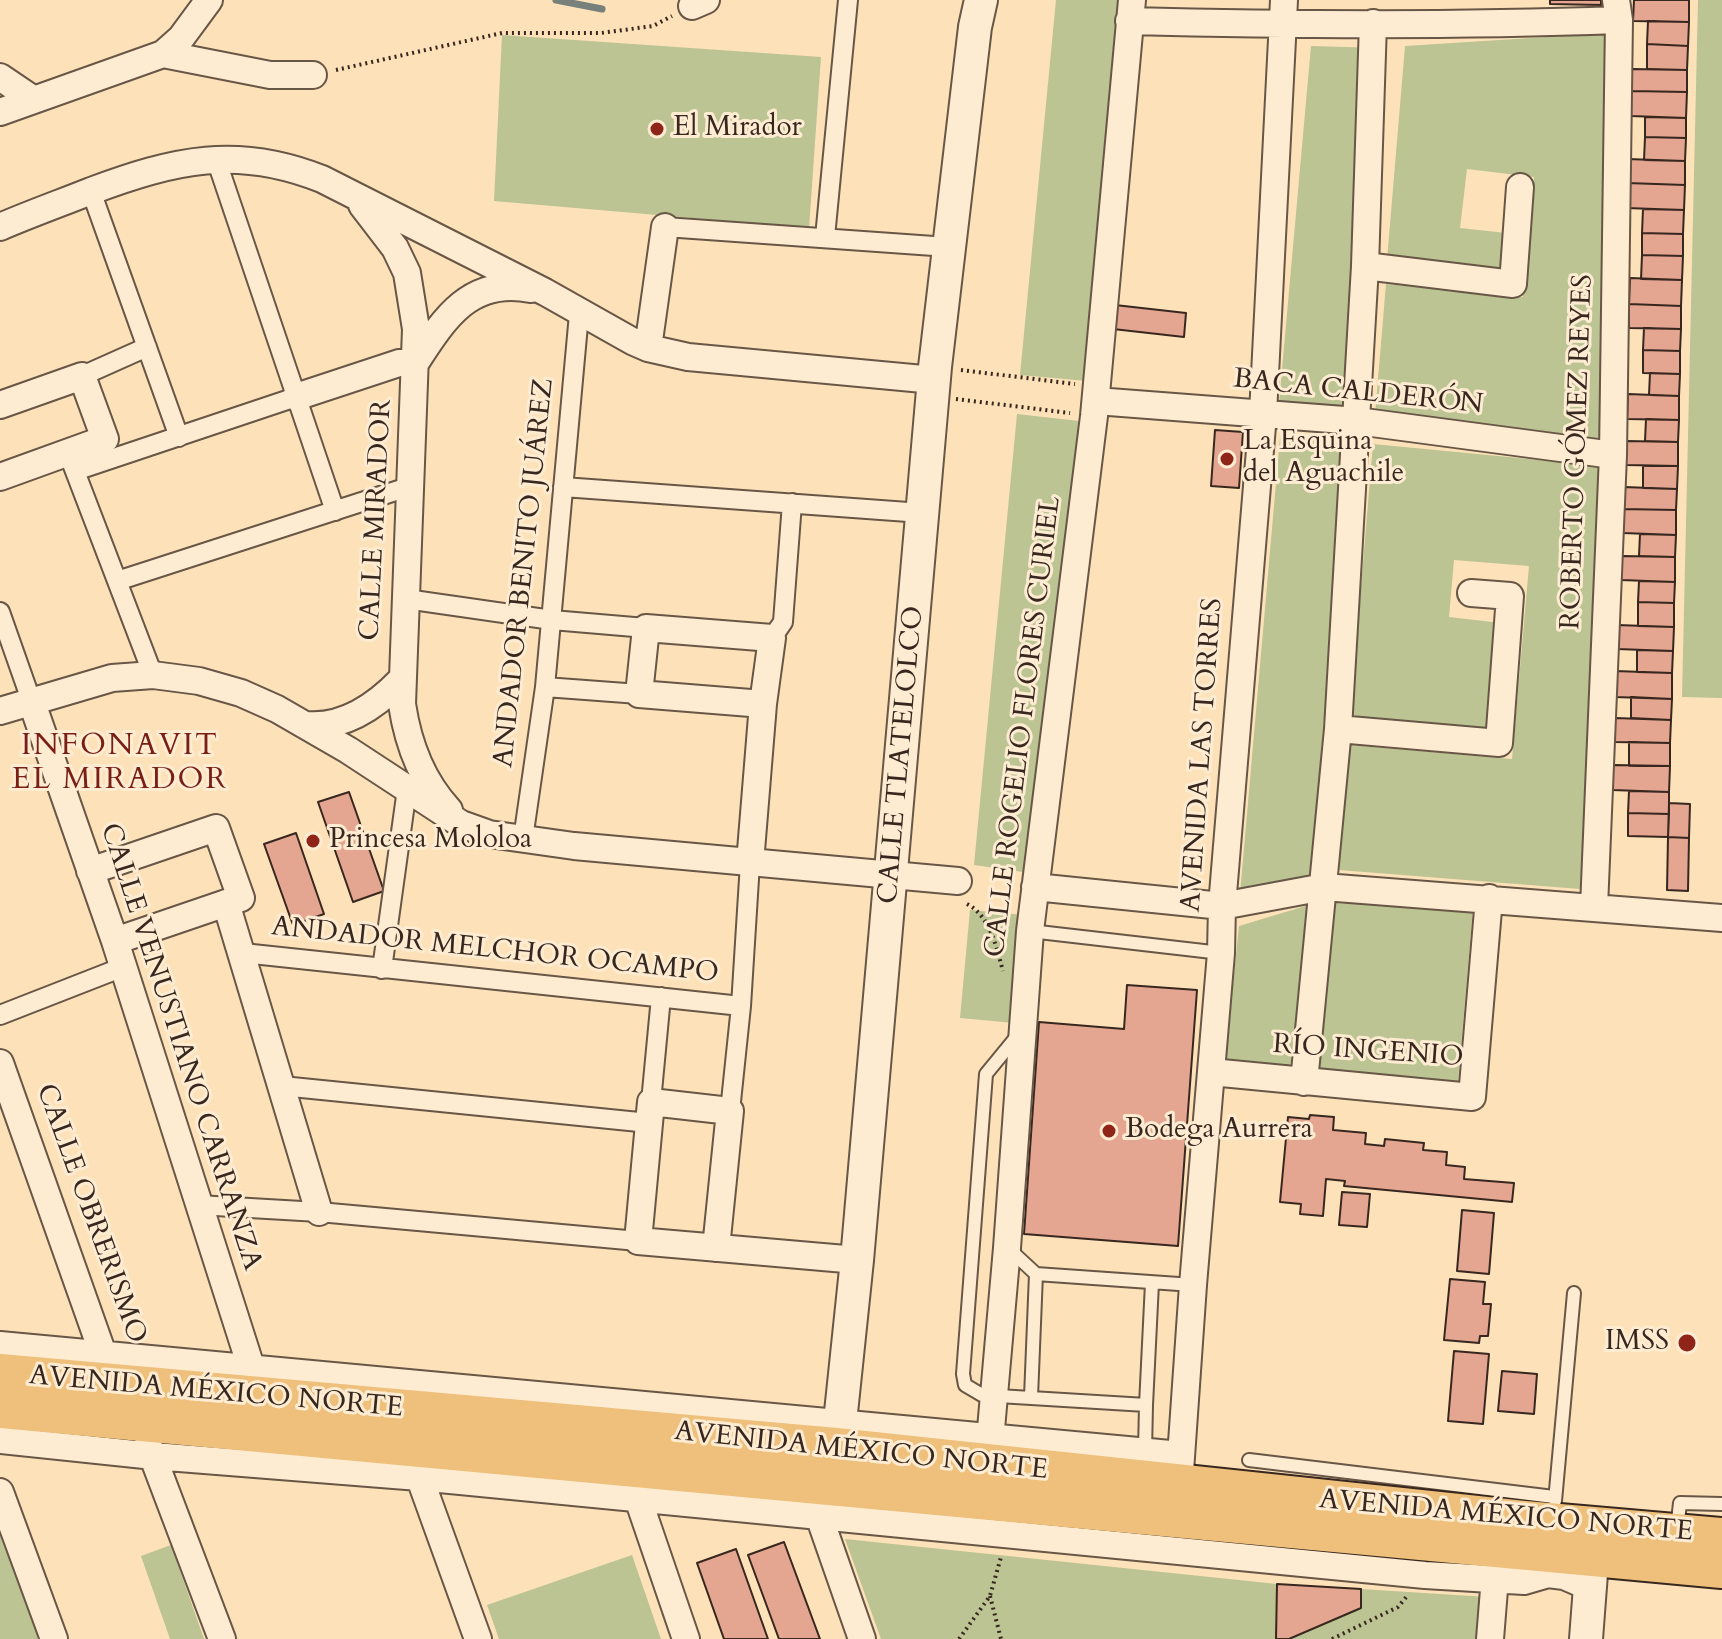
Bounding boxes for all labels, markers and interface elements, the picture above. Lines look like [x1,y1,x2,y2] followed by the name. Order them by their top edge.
[673,112,802,146] place label: El Mirador
[648,120,666,138] marker: El Mirador
[1555,274,1601,630] street label: ROBERTO GÓMEZ REYES
[1231,363,1485,423] street label: BACA CALDERÓN
[488,377,562,769] street label: ANDADOR BENITO JUÁREZ
[354,398,400,642] street label: CALLE MIRADOR
[1243,426,1404,492] place label: La Esquina del Aguachile
[1218,450,1236,468] marker: La Esquina del Aguachile
[979,495,1069,959] street label: CALLE ROGELIO FLORES CURIEL
[1175,597,1231,913] street label: AVENIDA LAS TORRES
[872,605,932,905] street label: CALLE TLATELOLCO
[12,729,228,800] district label: INFONAVIT EL MIRADOR
[92,819,268,1275] street label: CALLE VENUSTIANO CARRANZA
[329,824,532,858] place label: Princesa Mololoa
[304,832,322,850] marker: Princesa Mololoa
[270,911,720,991] street label: ANDADOR MELCHOR OCAMPO
[1271,1029,1465,1075] street label: RÍO INGENIO
[27,1080,153,1348] street label: CALLE OBRERISMO
[1125,1114,1313,1148] place label: Bodega Aurrera
[1100,1122,1118,1140] marker: Bodega Aurrera
[1605,1326,1669,1360] place label: IMSS
[1676,1332,1698,1354] marker: IMSS
[28,1360,404,1426] street label: AVENIDA MÉXICO NORTE
[673,1416,1049,1488] street label: AVENIDA MÉXICO NORTE
[1318,1484,1694,1550] street label: AVENIDA MÉXICO NORTE

